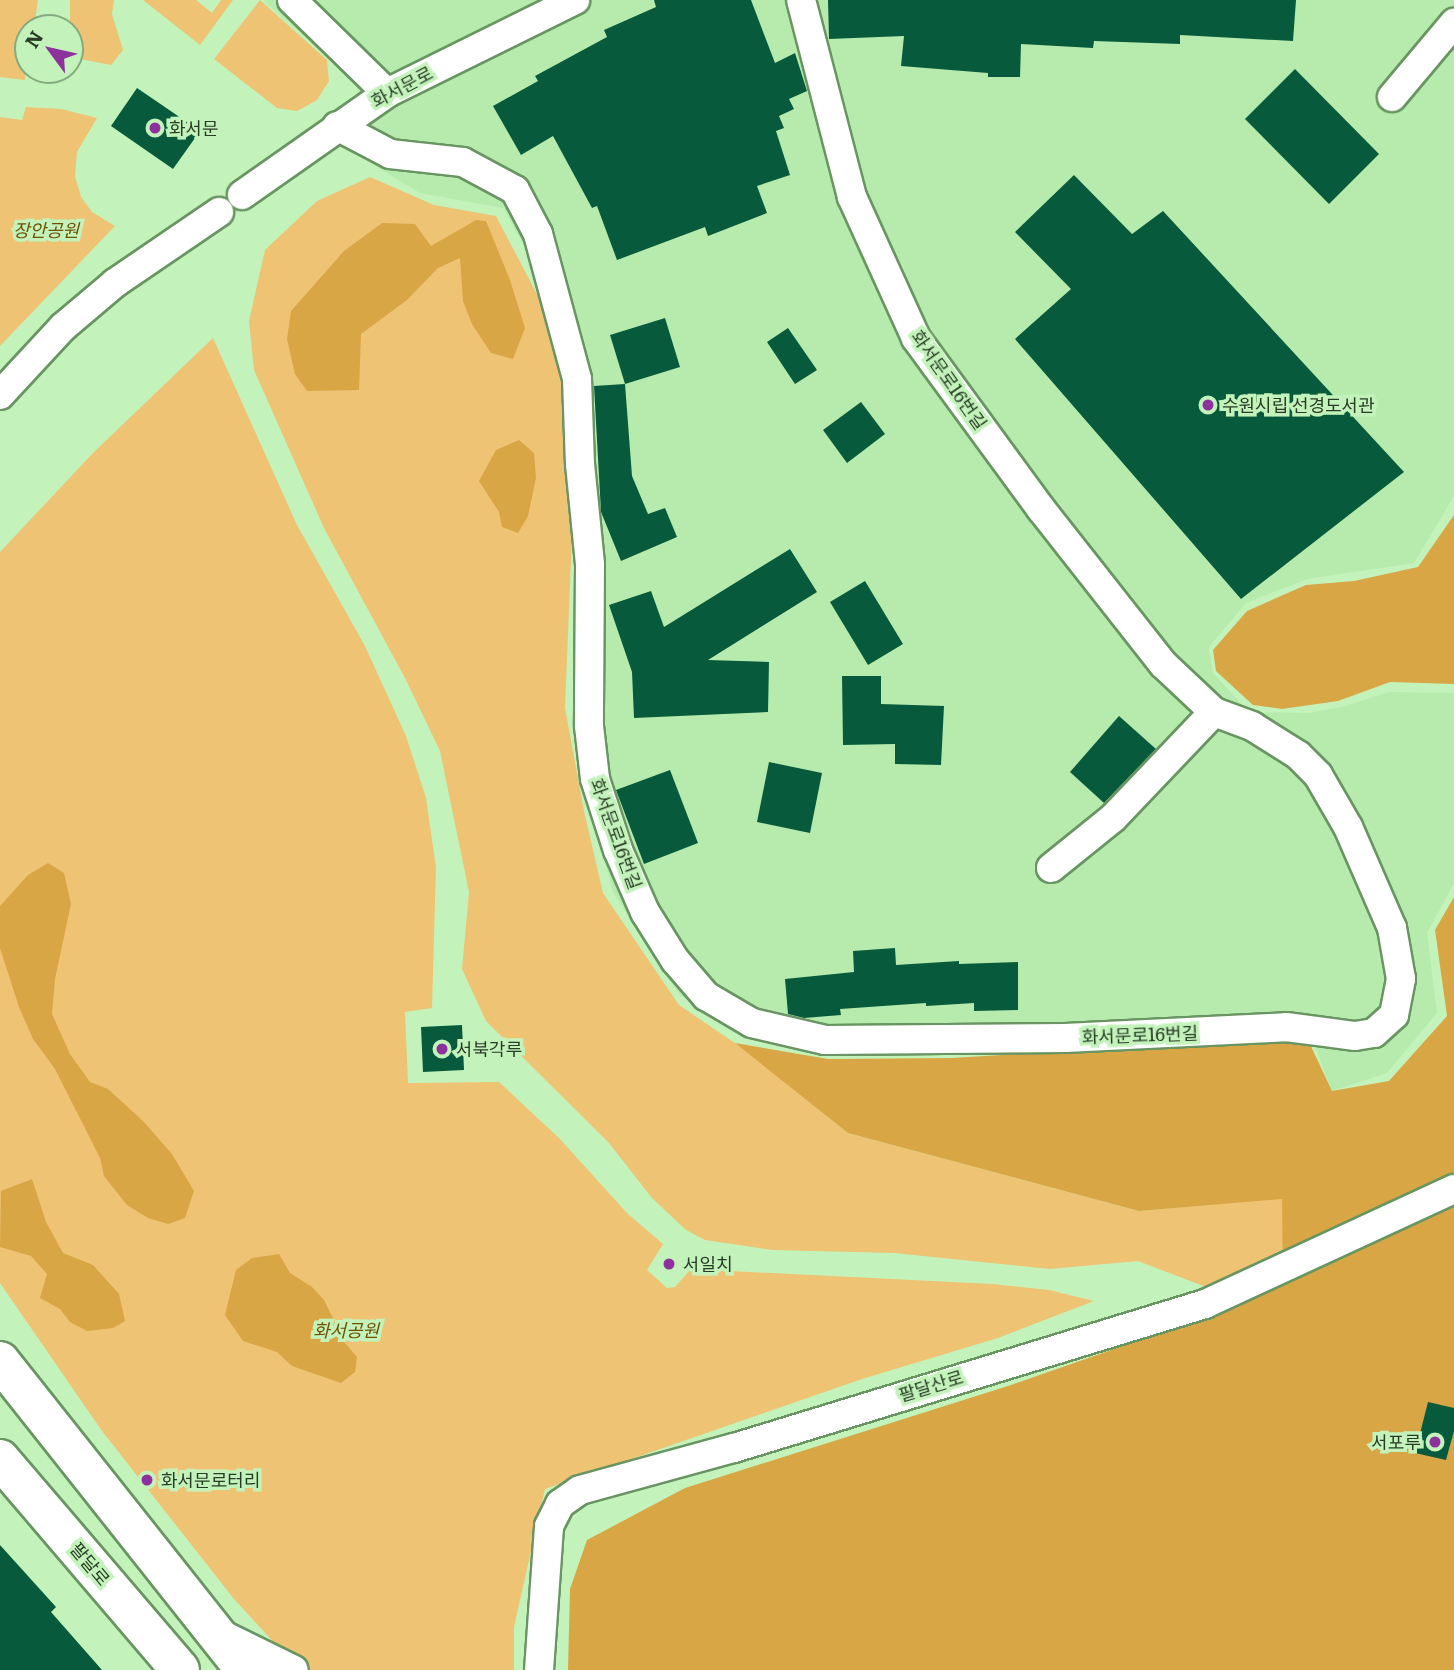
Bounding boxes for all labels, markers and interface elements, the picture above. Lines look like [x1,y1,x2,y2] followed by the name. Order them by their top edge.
[14,14,84,84] north arrow
[17,24,49,53] text: N
[368,62,436,112] street label: 화서문로
[169,117,219,139] place label: 화서문
[147,120,163,136] marker: 화서문
[13,219,79,241] park label: 장안공원
[907,326,991,434] street label: 화서문로16번길
[1222,394,1375,416] place label: 수원시립 선경도서관
[1200,397,1216,413] marker: 수원시립 선경도서관
[586,776,646,892] street label: 화서문로16번길
[1081,1022,1199,1048] street label: 화서문로16번길
[456,1038,522,1060] place label: 서북각루
[434,1041,450,1057] marker: 서북각루
[683,1253,733,1275] place label: 서일치
[661,1256,677,1272] marker: 서일치
[313,1319,379,1341] park label: 화서공원
[896,1366,966,1406] street label: 팔달산로
[1371,1431,1421,1453] place label: 서포루
[1427,1434,1443,1450] marker: 서포루
[161,1469,260,1491] place label: 화서문로터리
[139,1472,155,1488] marker: 화서문로터리
[66,1538,114,1590] street label: 팔달로

